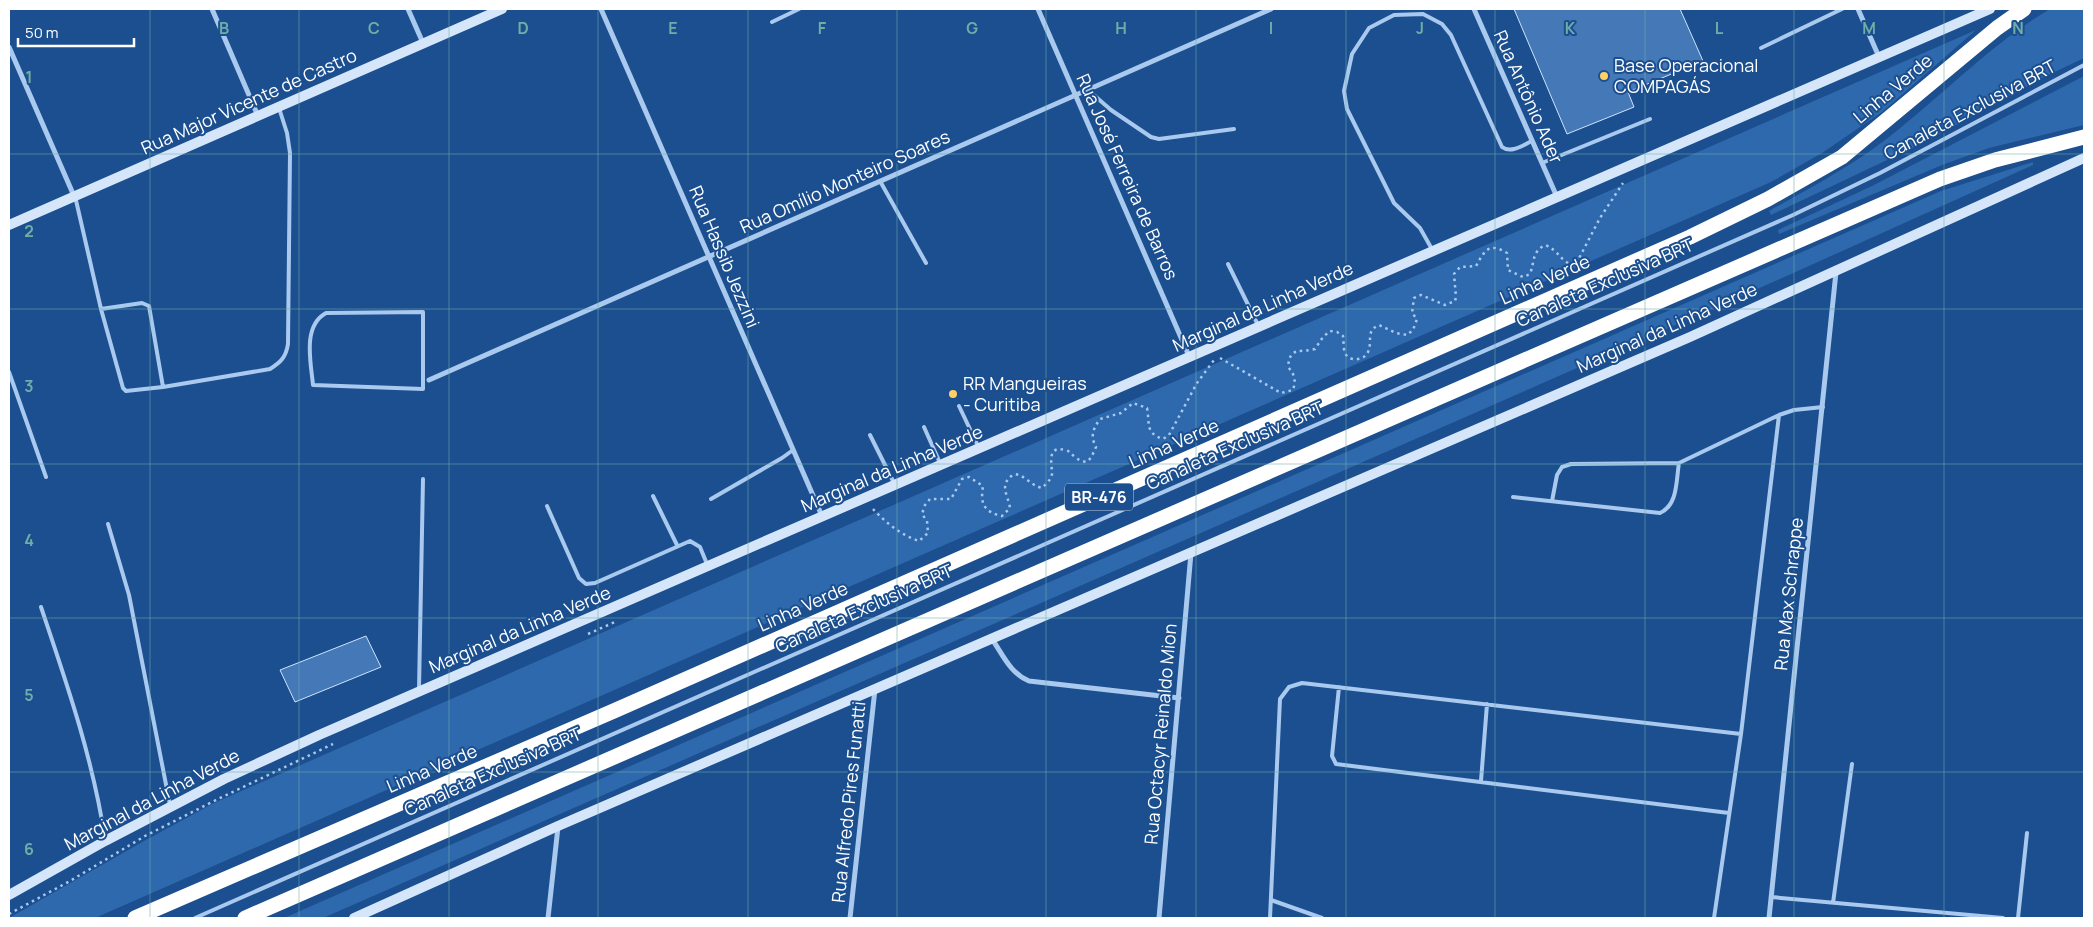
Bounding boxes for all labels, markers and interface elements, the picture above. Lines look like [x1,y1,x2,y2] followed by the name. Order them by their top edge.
[18,15,134,47] scale bar
[219,17,229,39] text: B
[368,17,380,39] text: C
[517,17,529,39] text: D
[668,17,678,39] text: E
[818,17,827,39] text: F
[966,17,978,39] text: G
[1115,17,1127,39] text: H
[1269,17,1273,39] text: I
[1416,17,1424,39] text: J
[1565,17,1576,39] text: K
[1715,17,1724,39] text: L
[1862,17,1876,39] text: M
[2012,17,2024,39] text: N
[25,22,59,43] text: 50 m
[1489,26,1569,167] street label: Rua Antônio Ader
[137,43,360,160] street label: Rua Major Vicente de Castro
[1848,48,1937,128] street label: Linha Verde
[1614,53,1758,98] place label: Base Operacional COMPAGÁS
[1879,53,2060,165] street label: Canaleta Exclusiva BRT
[25,66,33,88] text: 1
[1072,70,1184,283] street label: Rua José Ferreira de Barros
[1598,70,1610,82] marker: Base Operacional COMPAGÁS
[736,124,953,238] street label: Rua Omílio Monteiro Soares
[684,182,766,331] street label: Rua Hassib Jezzini
[24,220,34,242] text: 2
[1512,232,1697,332] street label: Canaleta Exclusiva BRT
[1496,249,1593,310] street label: Linha Verde
[1169,255,1357,357] street label: Marginal da Linha Verde
[1573,276,1761,378] street label: Marginal da Linha Verde
[963,371,1087,416] place label: RR Mangueiras - Curitiba
[24,375,34,397] text: 3
[947,388,959,400] marker: RR Mangueiras - Curitiba
[1142,395,1327,495] street label: Canaleta Exclusiva BRT
[1125,413,1222,474] street label: Linha Verde
[797,419,986,517] street label: Marginal da Linha Verde
[1065,484,1133,511] road number: BR-476
[1768,516,1808,672] street label: Rua Max Schrappe
[24,529,34,551] text: 4
[771,558,956,658] street label: Canaleta Exclusiva BRT
[754,576,851,637] street label: Linha Verde
[425,580,614,678] street label: Marginal da Linha Verde
[1138,622,1182,845] street label: Rua Octacyr Reinaldo Mion
[24,684,34,706] text: 5
[825,700,871,904] street label: Rua Alfredo Pires Funatti
[400,721,585,821] street label: Canaleta Exclusiva BRT
[383,738,481,798] street label: Linha Verde
[60,743,243,856] street label: Marginal da Linha Verde
[24,838,34,860] text: 6

